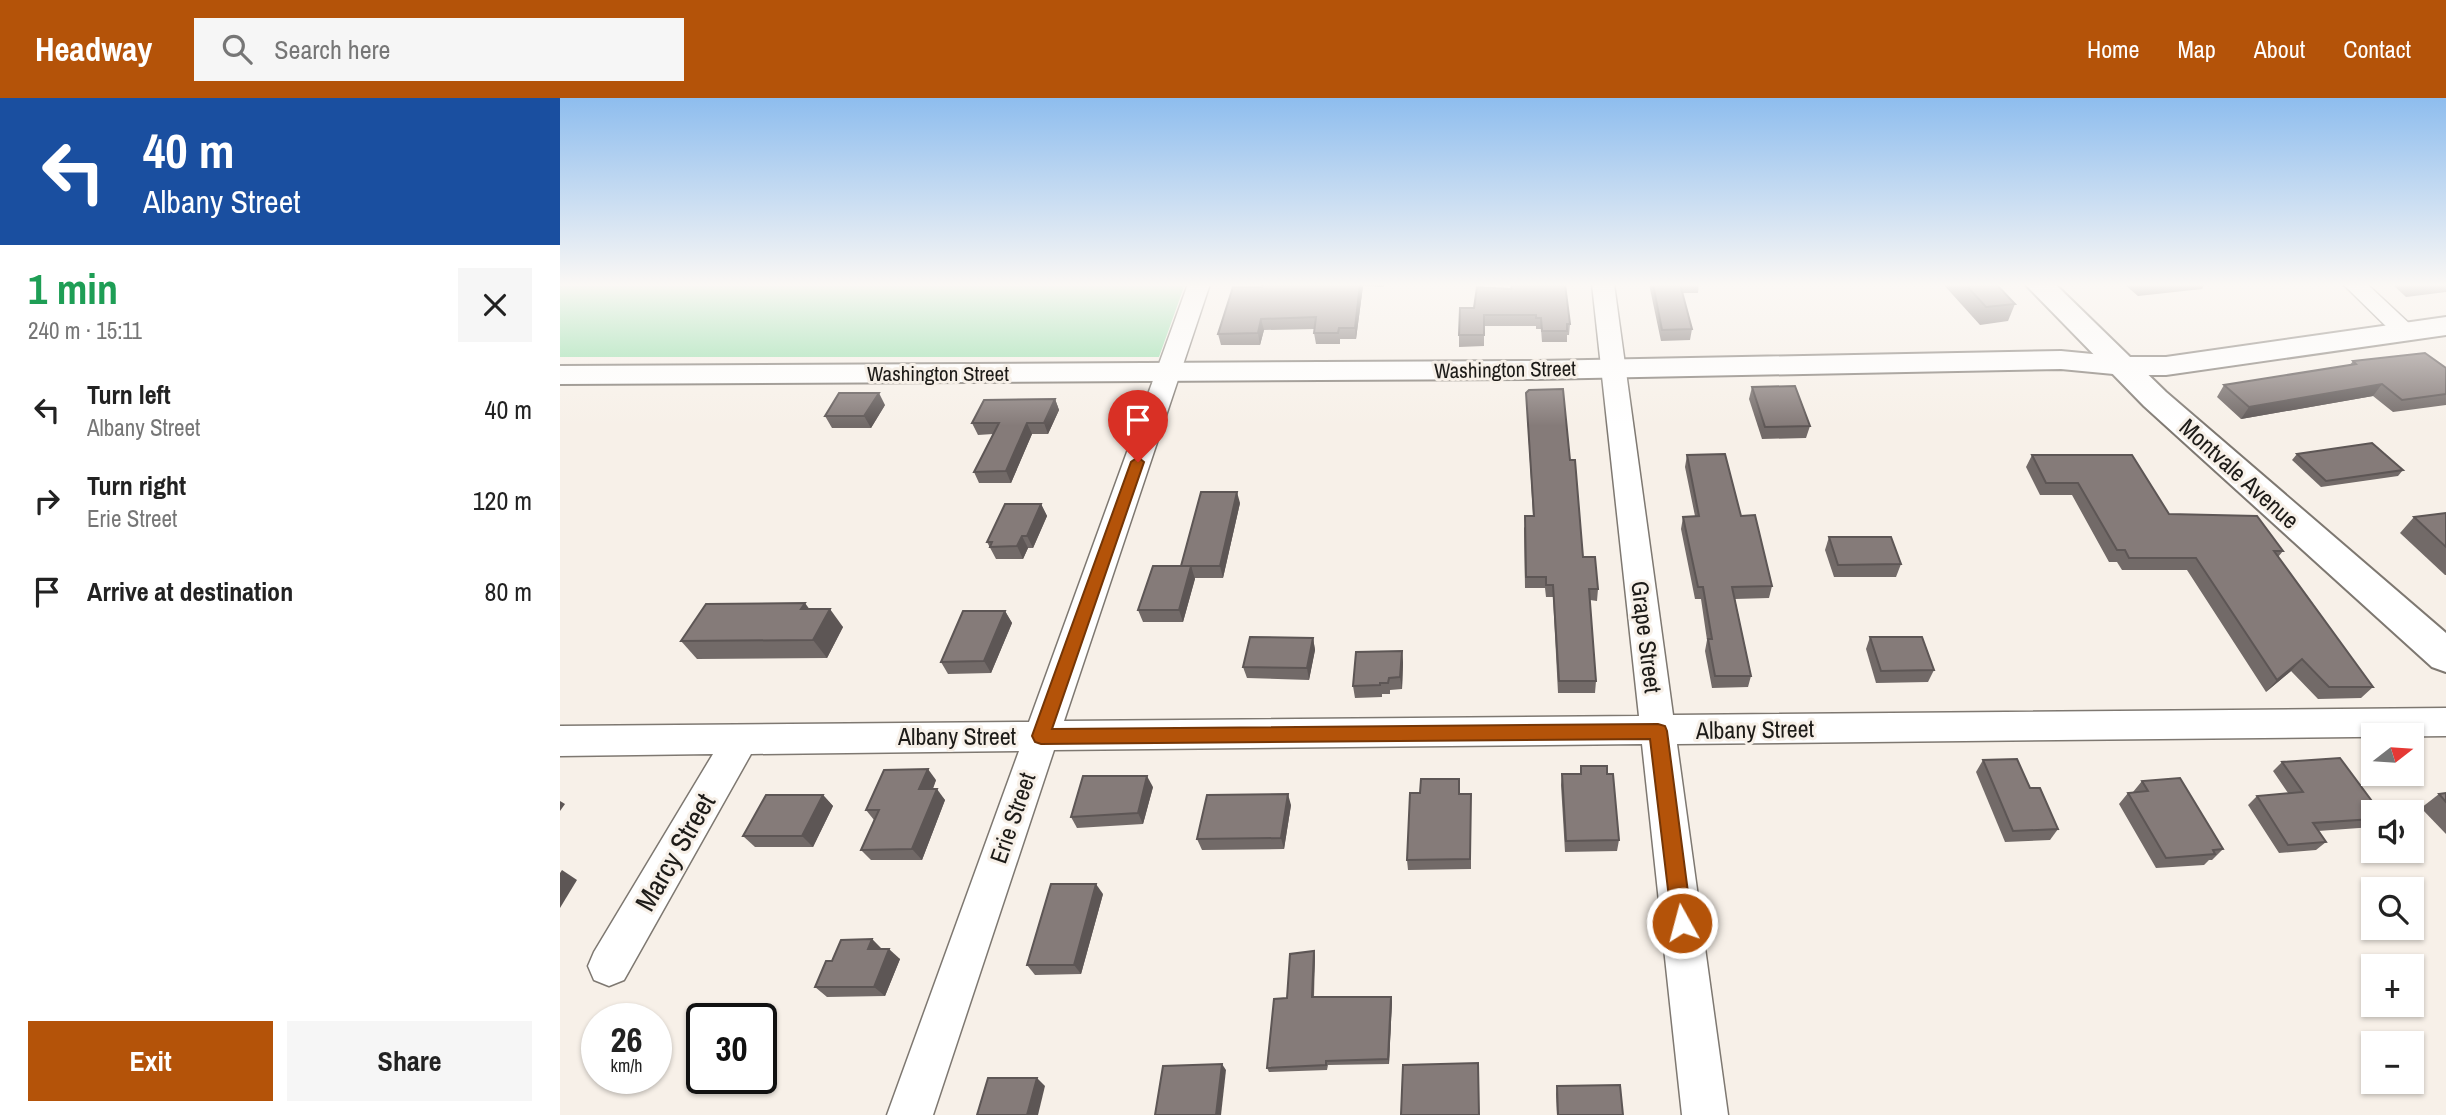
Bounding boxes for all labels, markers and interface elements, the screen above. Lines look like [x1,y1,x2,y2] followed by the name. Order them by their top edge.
[194,18,684,81] search box
[35,27,152,71] text: Headway
[218,30,256,68] icon: search
[274,32,390,67] text: Search here
[2087,33,2139,65] text: Home
[2177,33,2216,65] text: Map
[2254,33,2305,65] text: About
[2343,33,2411,65] text: Contact
[143,117,235,183] text: 40 m
[28,126,119,217] icon: left
[143,180,301,223] text: Albany Street
[28,261,118,317] text: 1 min
[458,268,532,342] button: close
[28,315,142,346] text: 240 m · 15:11
[1434,354,1576,385] street label: Washington Street
[867,359,1009,388] street label: Washington Street
[87,377,171,412] text: Turn left
[1108,390,1168,462] pin
[28,391,66,429] icon: left
[485,392,532,427] text: 40 m
[1119,401,1157,439] icon: arrive
[2173,411,2306,536] street label: Montvale Avenue
[87,412,200,443] text: Albany Street
[87,468,186,503] text: Turn right
[28,482,66,520] icon: right
[473,483,532,518] text: 120 m
[87,503,177,534] text: Erie Street
[28,573,66,611] icon: arrive
[87,574,293,609] text: Arrive at destination
[485,574,532,609] text: 80 m
[1624,579,1670,695] street label: Grape Street
[1695,712,1815,746] street label: Albany Street
[897,720,1017,752] street label: Albany Street
[2361,723,2424,786] north arrow
[2361,723,2424,1094] map controls
[982,767,1043,867] street label: Erie Street
[626,786,724,918] street label: Marcy Street
[2361,800,2424,863] button: sound
[2361,877,2424,940] button: search
[1645,886,1719,960] position arrow
[2361,954,2424,1017] button: +
[686,1003,777,1094] speed limit sign: 30
[611,1016,642,1063] text: 26
[28,1021,273,1101] button: Exit
[287,1021,532,1101] button: Share
[2361,1031,2424,1094] button: −
[611,1053,643,1078] text: km/h

